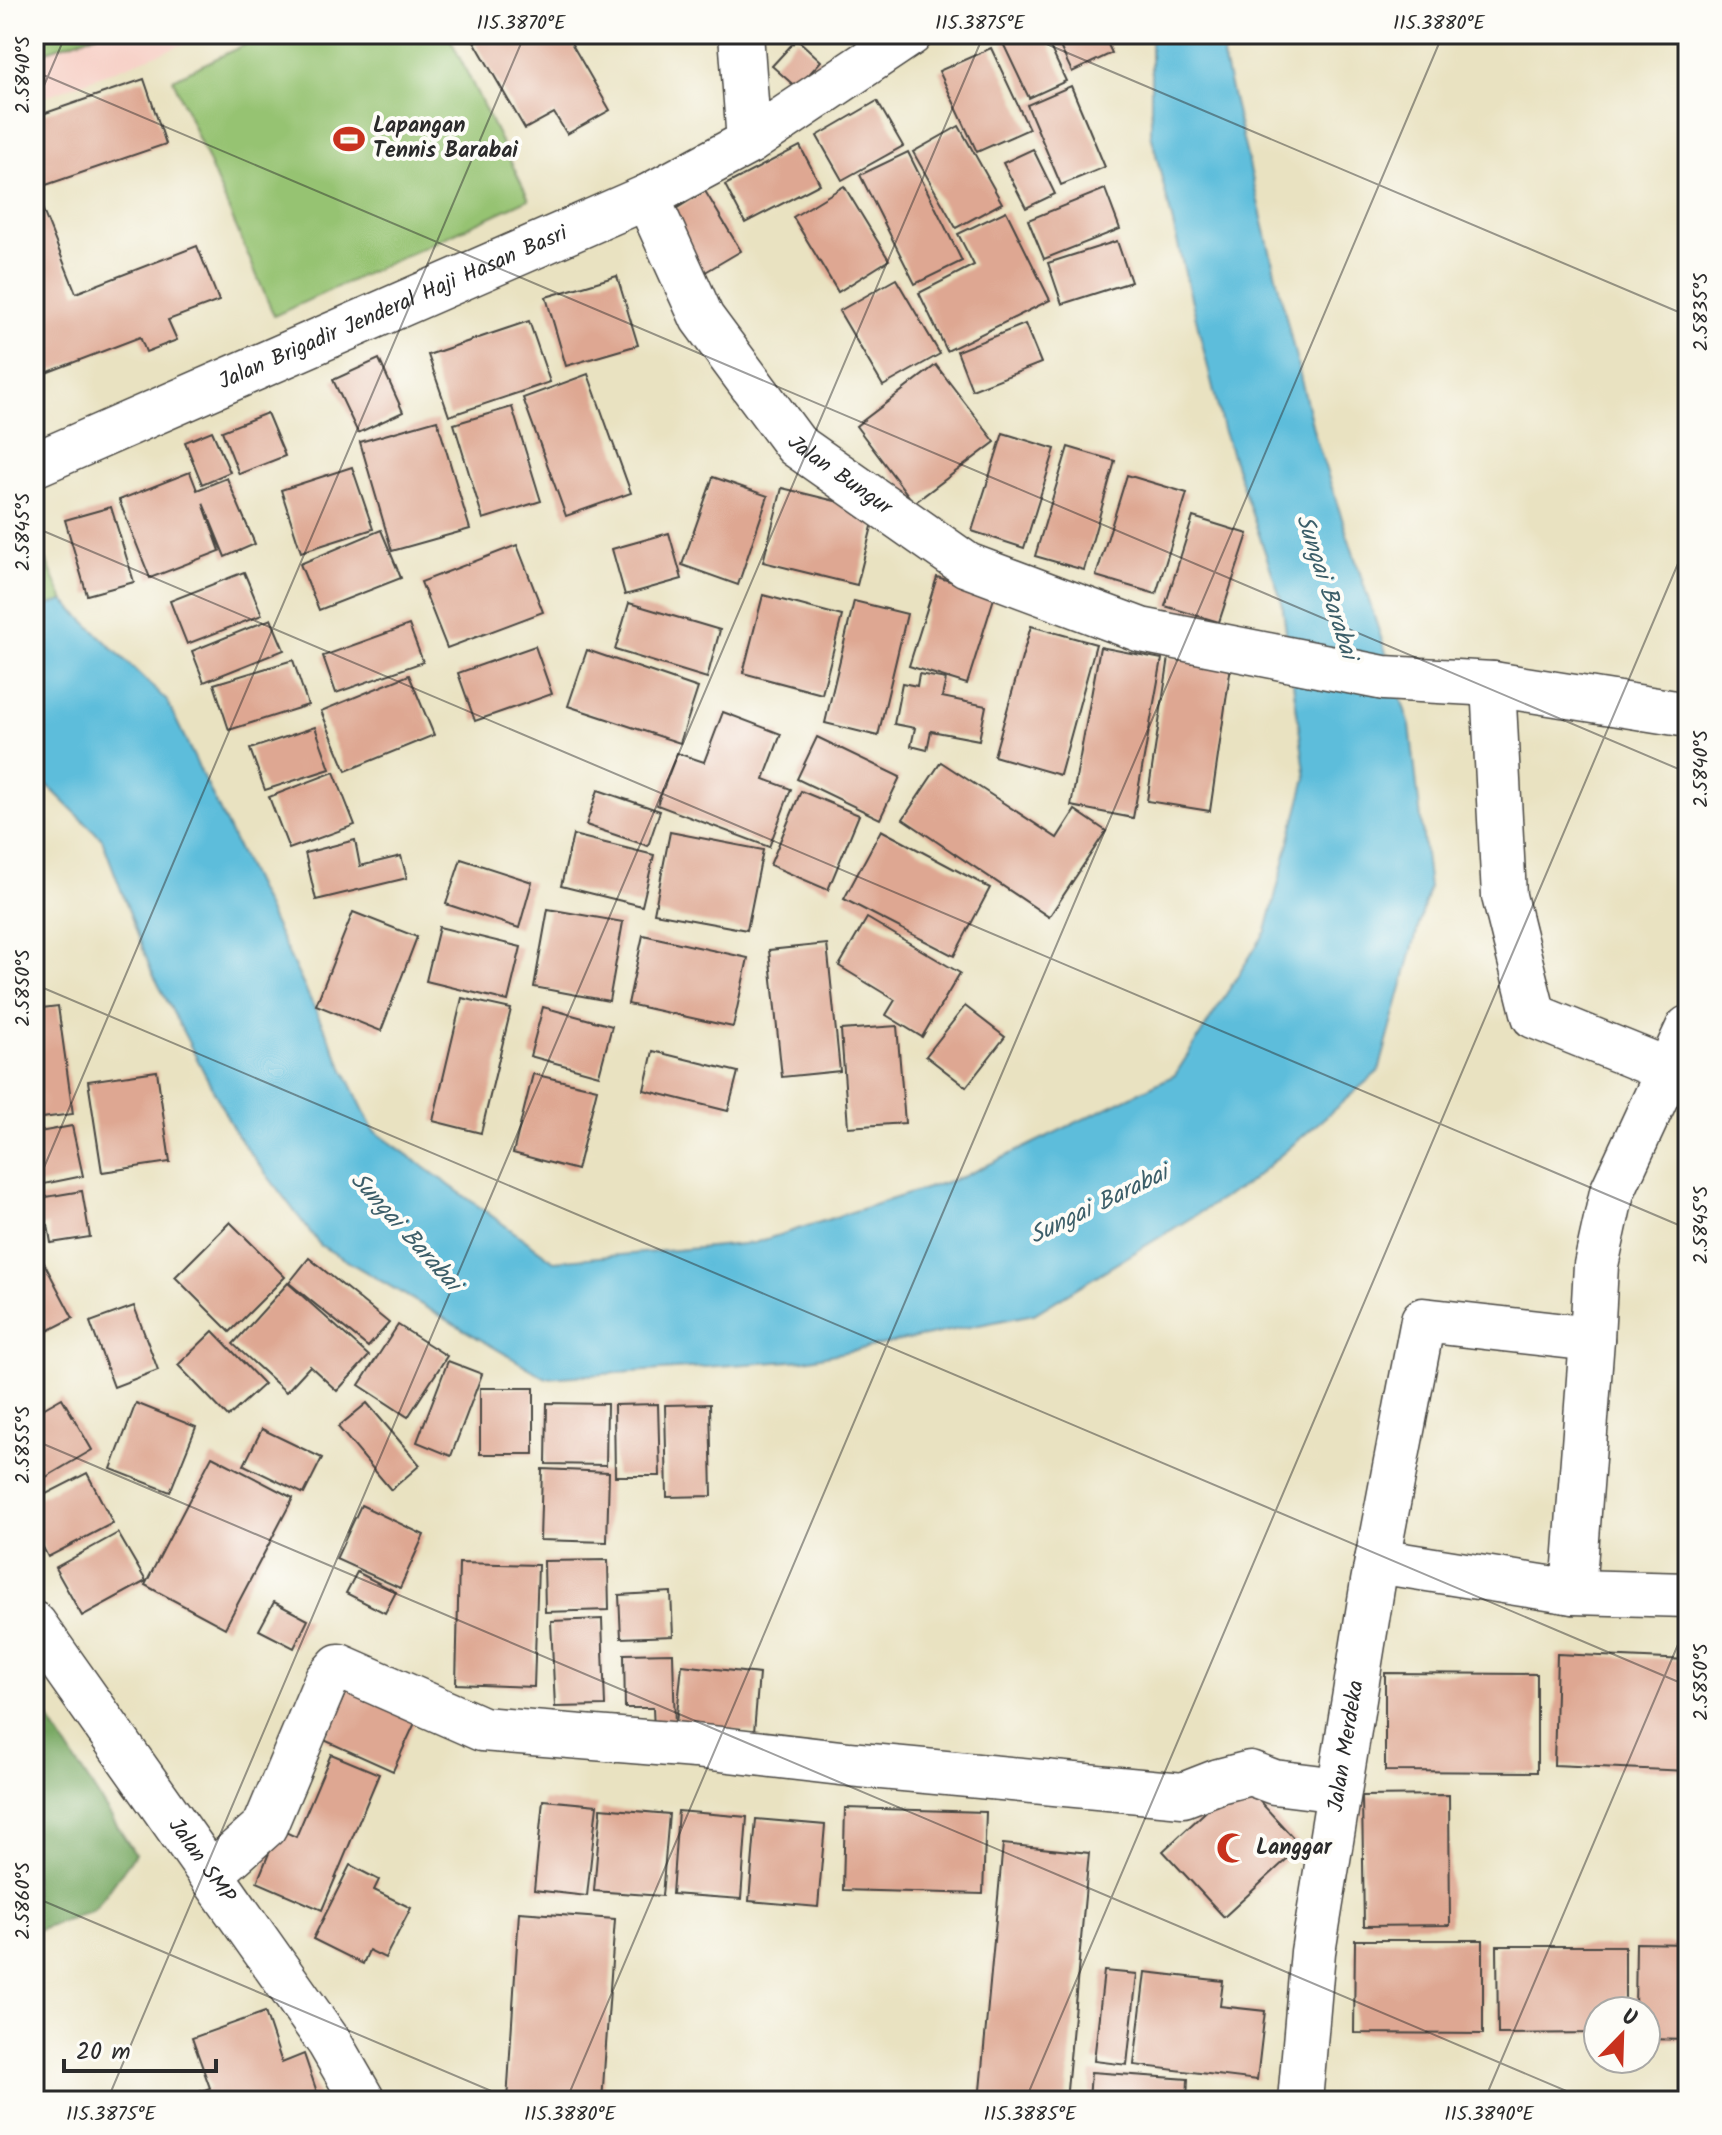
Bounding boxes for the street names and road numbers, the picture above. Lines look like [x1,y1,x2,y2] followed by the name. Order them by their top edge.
[213,216,574,400] street label: Jalan Brigadir Jenderal Haji Hasan Basri
[777,428,901,526] street label: Jalan Bungur
[1318,1678,1374,1815] street label: Jalan Merdeka
[159,1811,244,1912] street label: Jalan SMP

